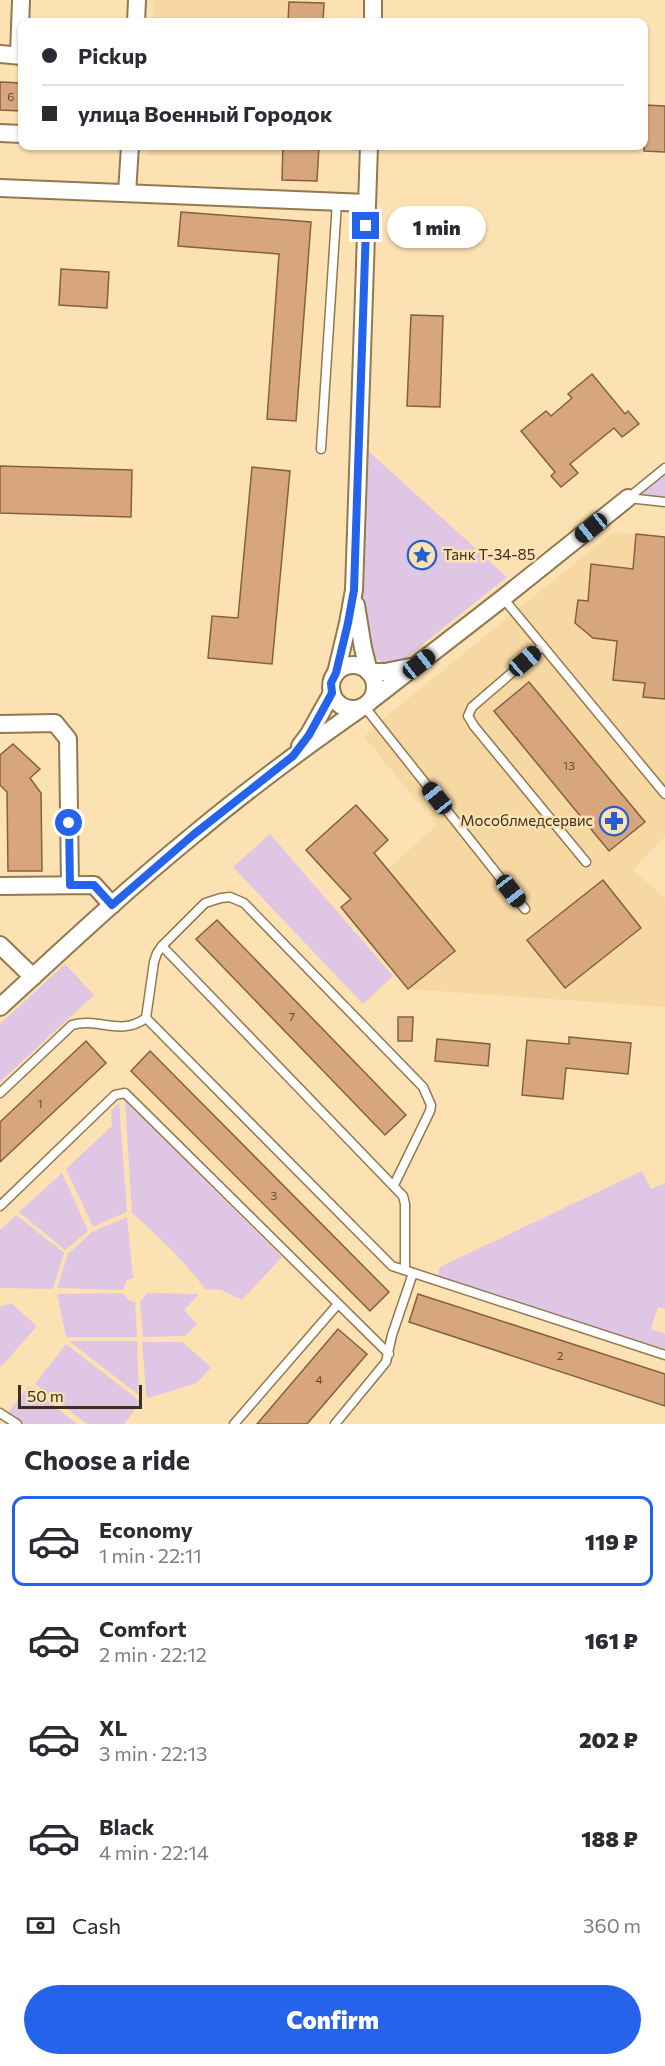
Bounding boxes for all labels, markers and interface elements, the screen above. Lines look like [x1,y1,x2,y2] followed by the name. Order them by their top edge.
[78,42,147,69] text: Pickup
[7,89,15,103] house number: 6
[78,100,333,127] text: улица Военный Городок
[387,205,486,247] callout: 1 min
[352,212,379,239] route end
[412,215,461,239] text: 1 min
[571,510,611,546] car
[406,539,438,571] place icon: Танк Т-34-85
[443,545,535,563] place label: Танк Т-34-85
[506,642,544,680] car
[399,646,439,682] car
[563,758,575,772] house number: 13
[419,778,455,818] car
[598,805,630,837] pharmacy icon: Мособлмедсервис
[55,809,82,836] route start
[460,811,593,829] place label: Мособлмедсервис
[493,871,529,911] car
[289,1009,295,1023] house number: 7
[37,1096,43,1110] house number: 1
[271,1188,278,1202] house number: 3
[557,1348,564,1362] house number: 2
[315,1372,323,1386] house number: 4
[18,1382,142,1410] scale bar
[27,1386,64,1405] text: 50 m
[24,1443,190,1476] text: Choose a ride
[27,1514,81,1568] icon: car
[99,1516,193,1543] text: Economy
[585,1528,638,1555] text: 119 ₽
[99,1543,202,1567] text: 1 min · 22:11
[27,1613,81,1667] icon: car
[99,1615,187,1642] text: Comfort
[585,1627,638,1654] text: 161 ₽
[99,1642,207,1666] text: 2 min · 22:12
[27,1712,81,1766] icon: car
[99,1714,127,1741] text: XL
[579,1726,638,1753] text: 202 ₽
[99,1741,208,1765] text: 3 min · 22:13
[27,1811,81,1865] icon: car
[99,1813,154,1840] text: Black
[581,1825,638,1852] text: 188 ₽
[99,1840,209,1864] text: 4 min · 22:14
[24,1909,57,1942] icon: cash
[72,1912,121,1939] text: Cash
[583,1913,641,1937] text: 360 m
[24,1985,641,2054] button: Confirm

